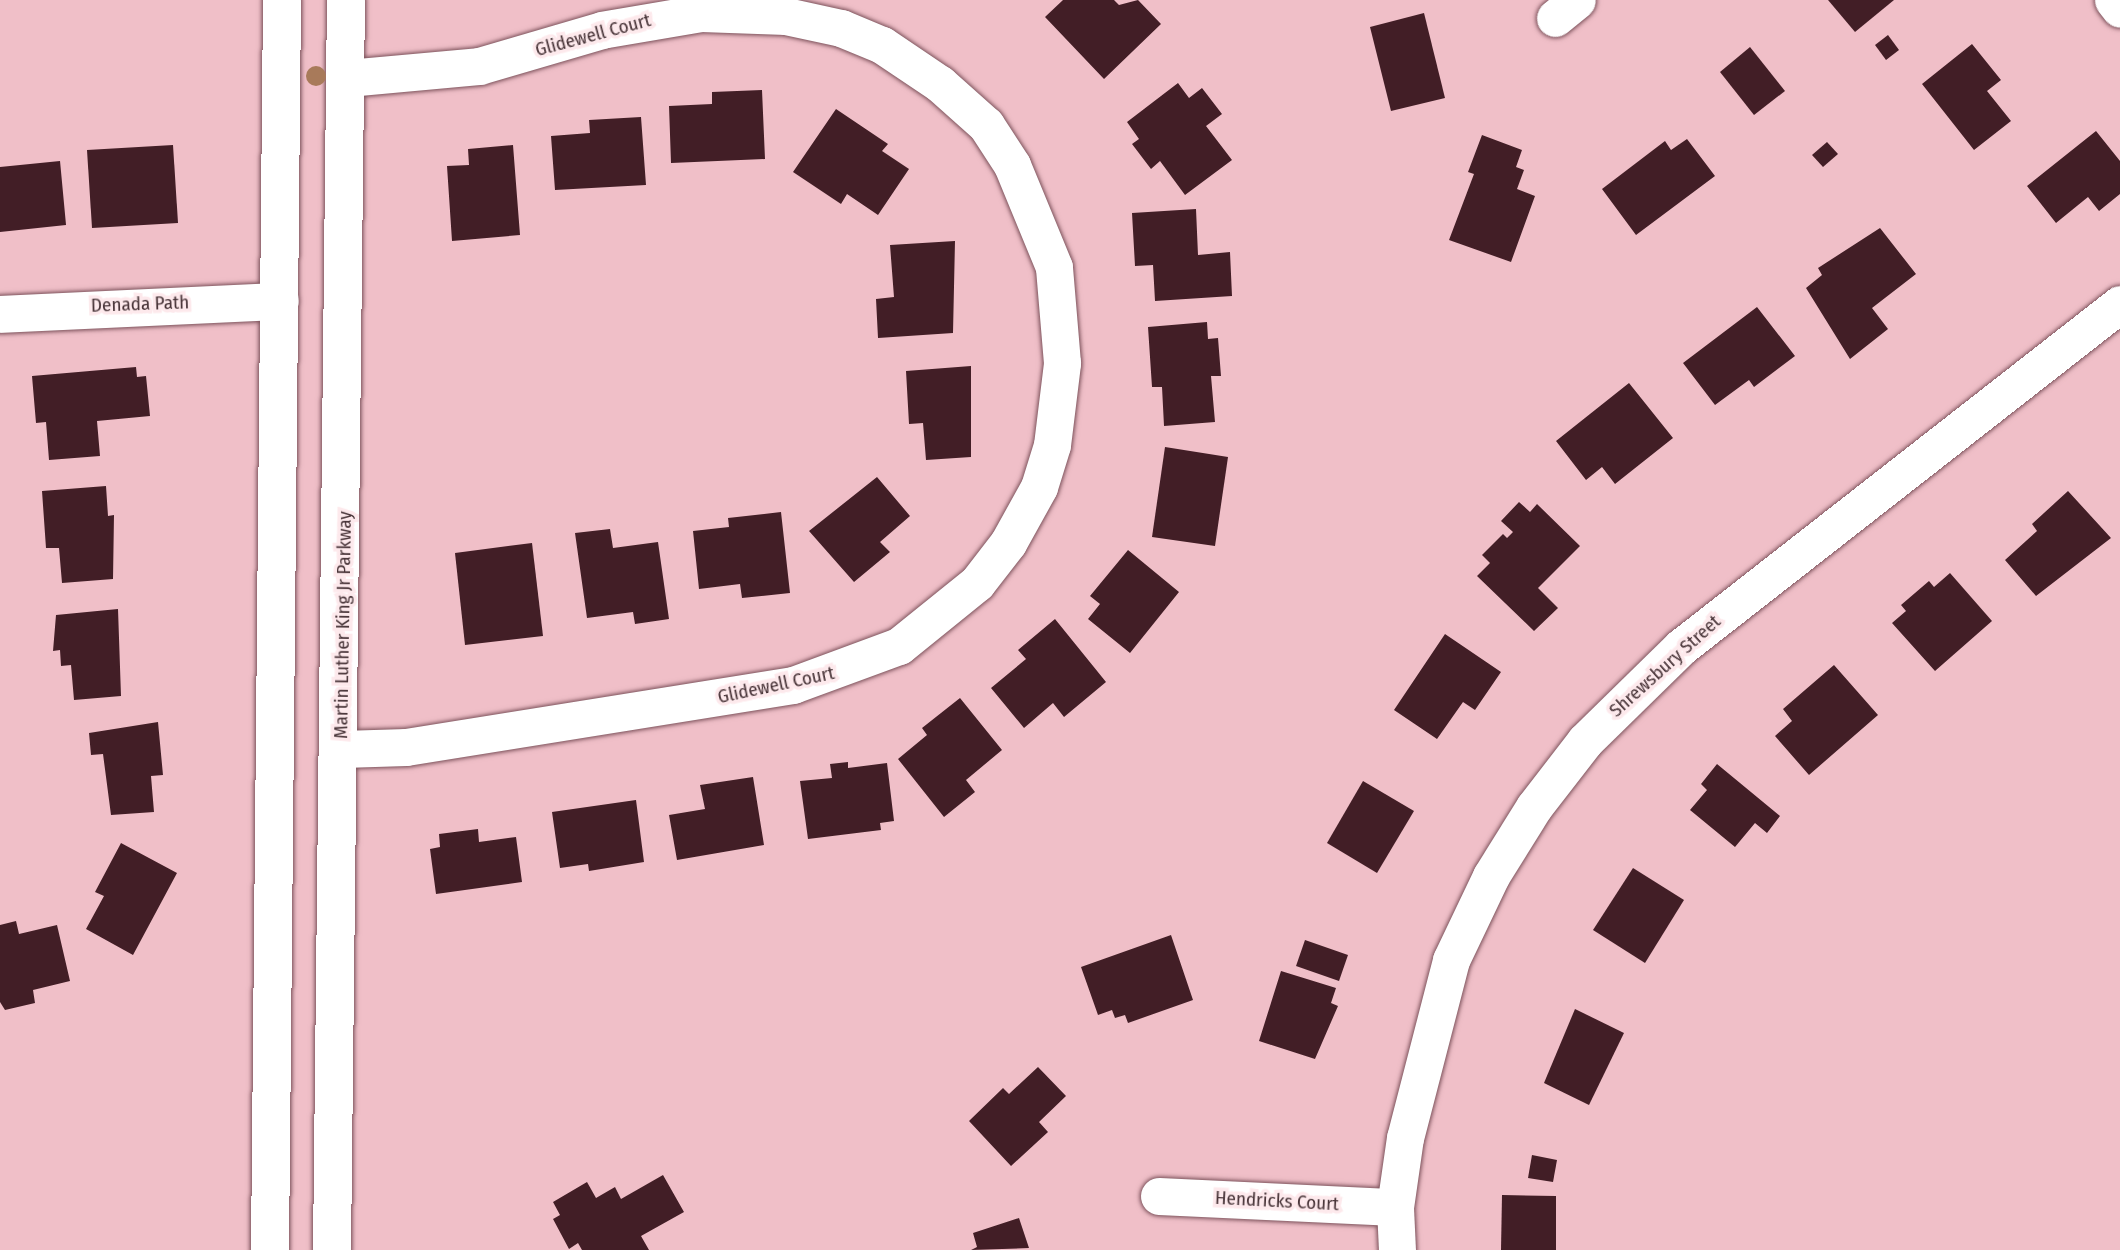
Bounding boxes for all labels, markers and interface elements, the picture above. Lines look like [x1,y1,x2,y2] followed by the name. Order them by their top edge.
[533,9,653,61] street label: Glidewell Court
[91,291,189,317] street label: Denada Path
[330,511,356,739] street label: Martin Luther King Jr Parkway
[1605,610,1725,722] street label: Shrewsbury Street
[716,662,836,708] street label: Glidewell Court
[1214,1186,1340,1216] street label: Hendricks Court

